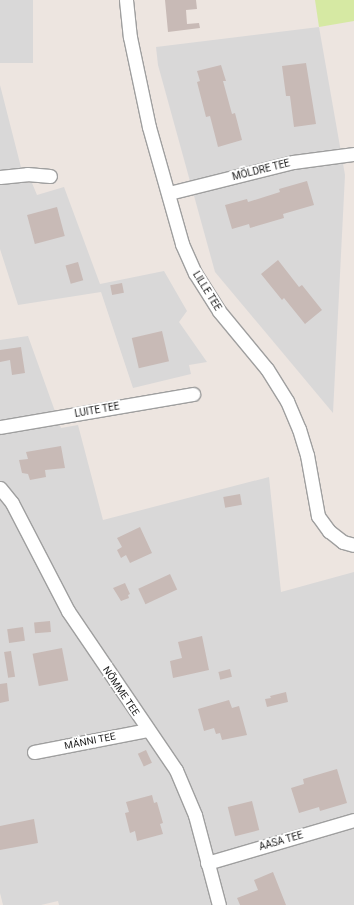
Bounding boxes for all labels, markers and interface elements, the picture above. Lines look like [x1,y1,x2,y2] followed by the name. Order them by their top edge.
[231,157,291,183] street label: MÖLDRE TEE
[190,269,224,313] street label: LILLE TEE
[73,400,121,420] street label: LUITE TEE
[100,664,142,718] street label: NÕMME TEE
[63,730,117,752] street label: MÄNNI TEE
[258,829,304,853] street label: AASA TEE

